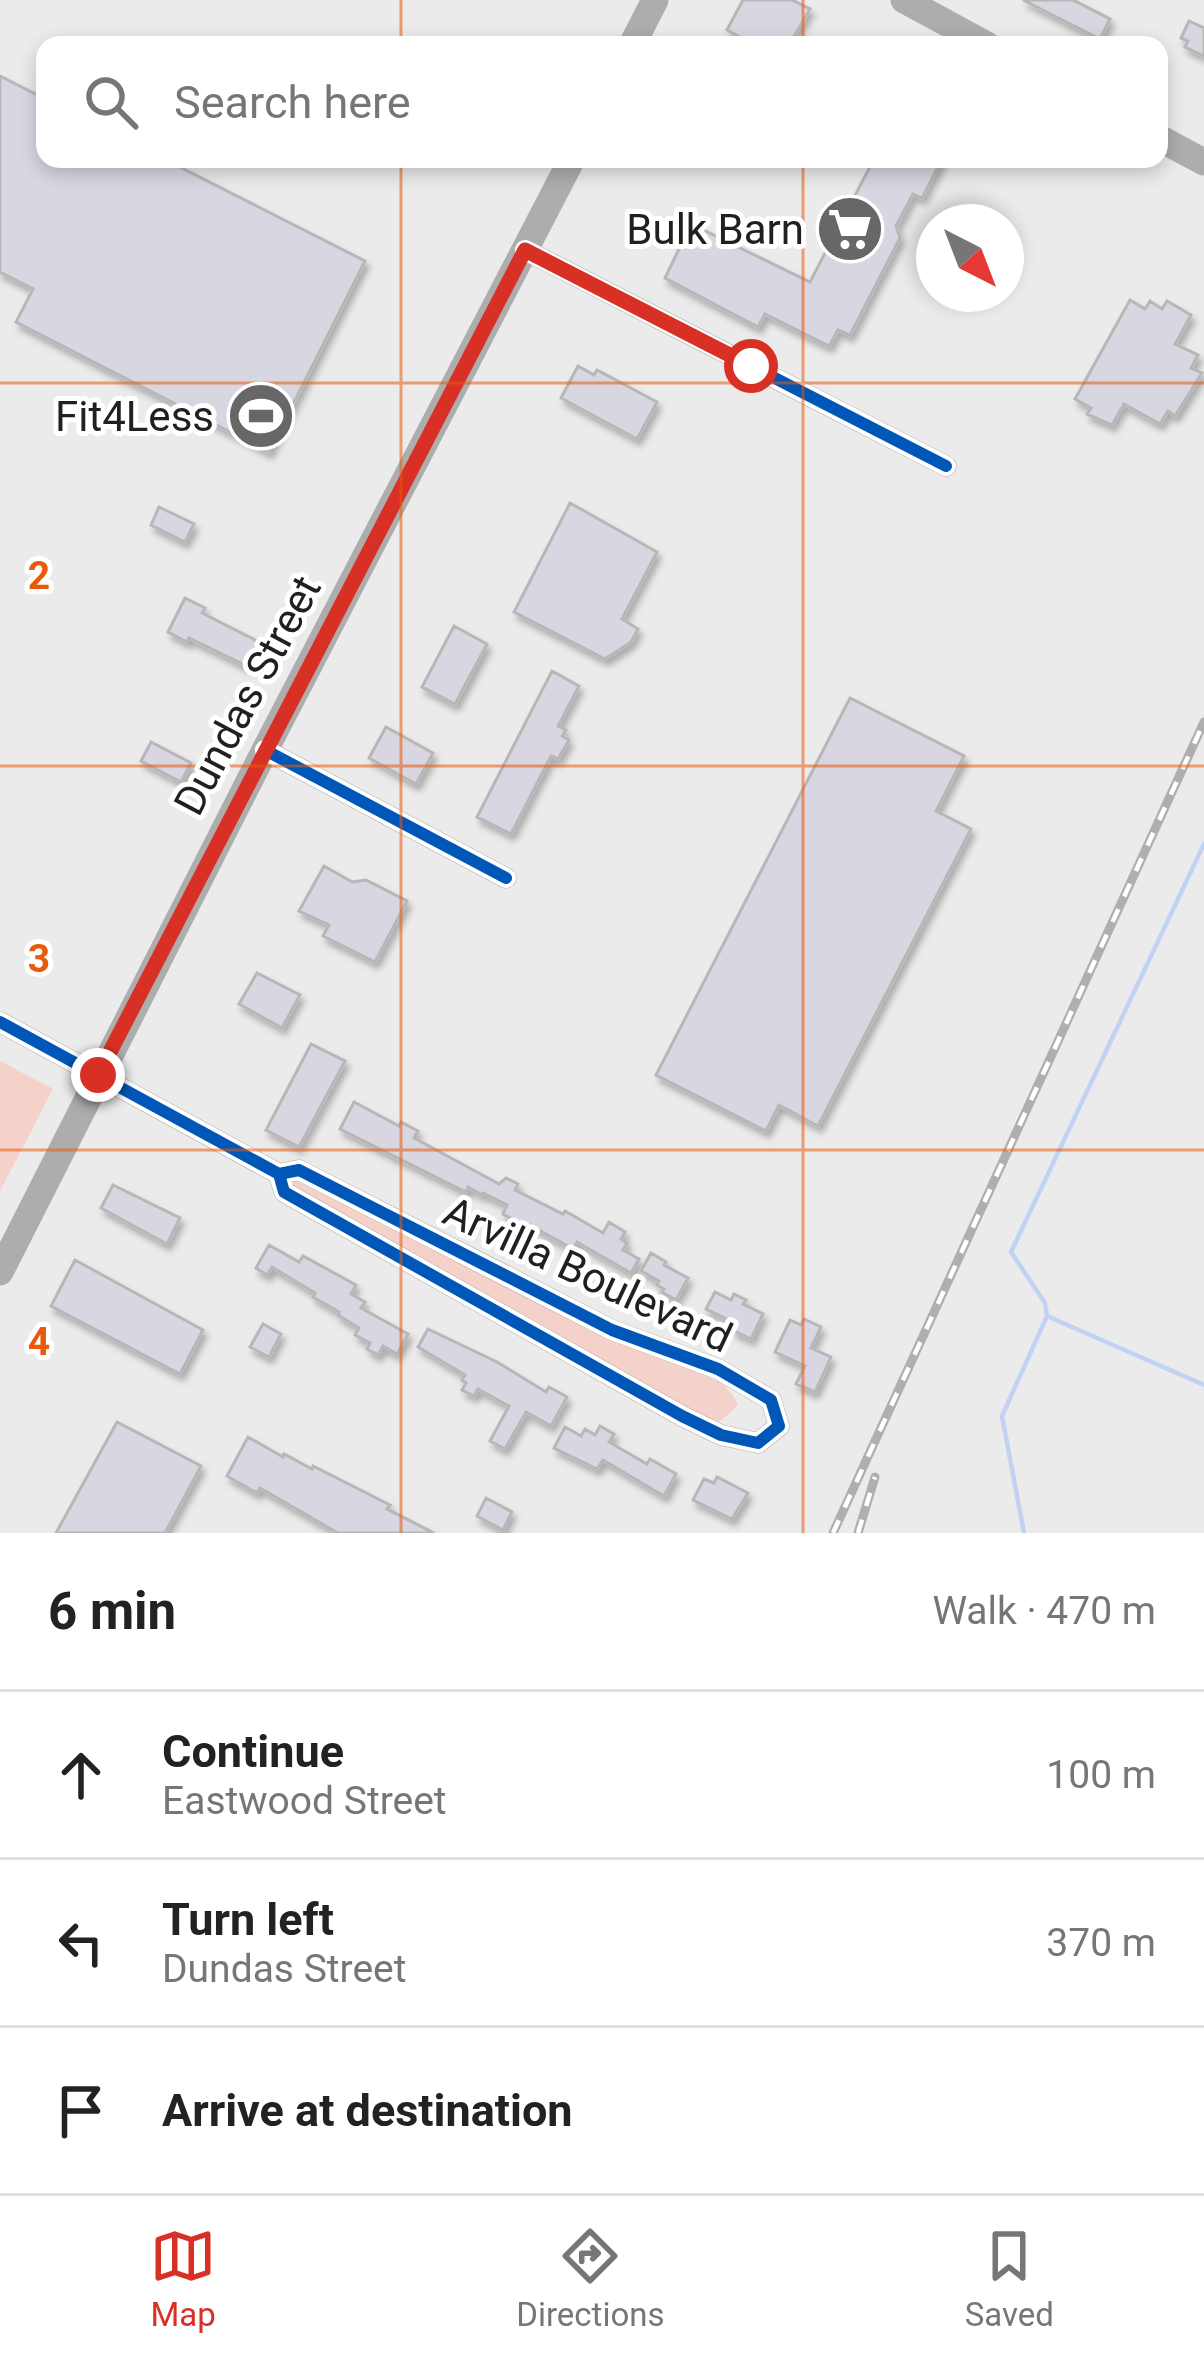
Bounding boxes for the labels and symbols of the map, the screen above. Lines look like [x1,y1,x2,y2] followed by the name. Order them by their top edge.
[815,194,885,264] supermarket icon: Bulk Barn
[916,204,1024,312] north arrow
[626,205,804,254] place label: Bulk Barn
[724,339,778,393] route start
[226,381,296,451] sports icon: Fit4Less
[55,392,214,441] place label: Fit4Less
[28,553,50,599] text: 2
[164,567,331,823] street label: Dundas Street
[28,936,50,982] text: 3
[71,1048,125,1102] route end
[436,1186,740,1363] street label: Arvilla Boulevard
[28,1319,50,1365] text: 4

